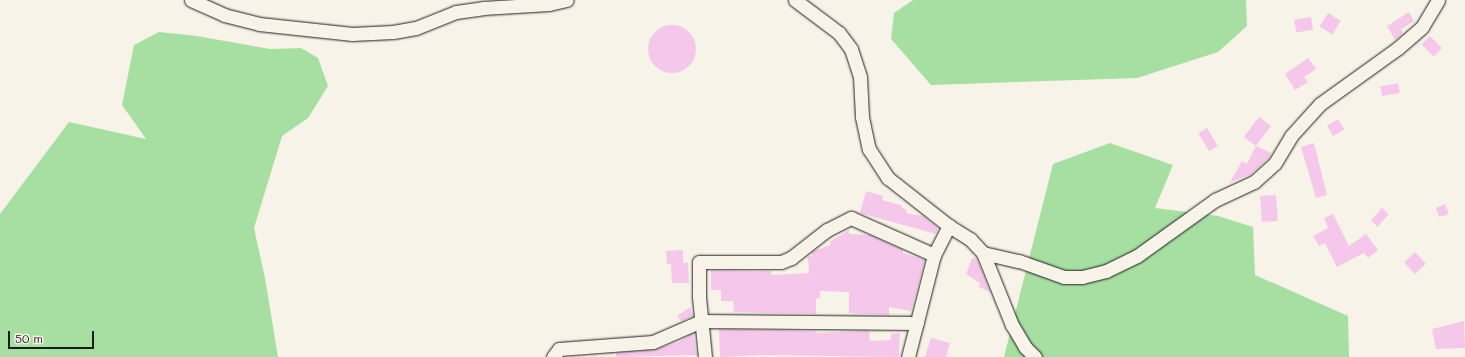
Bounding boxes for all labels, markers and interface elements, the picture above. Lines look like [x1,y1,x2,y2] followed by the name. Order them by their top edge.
[10,323,96,349] scale bar
[15,330,43,346] text: 50 m

